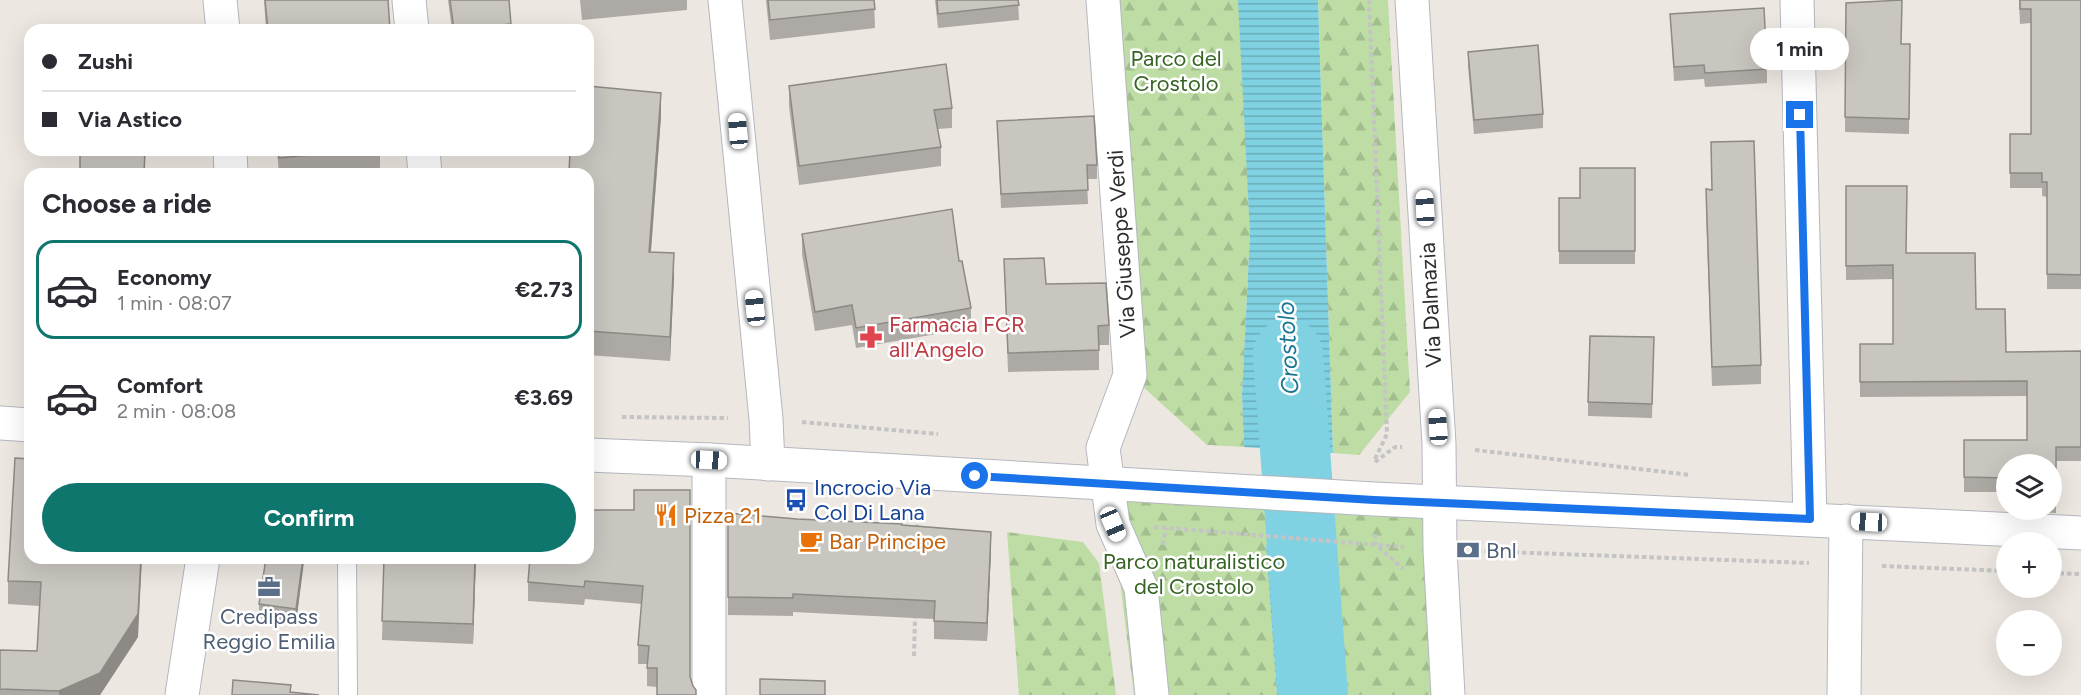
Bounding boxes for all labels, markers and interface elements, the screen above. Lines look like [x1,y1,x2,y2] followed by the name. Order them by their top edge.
[1750,28,1850,70] callout: 1 min
[1776,37,1823,61] text: 1 min
[1130,45,1222,97] park label: Parco del Crostolo
[78,48,133,75] text: Zushi
[1786,101,1813,128] route end
[78,106,182,133] text: Via Astico
[727,112,749,150] car
[1101,149,1142,339] street label: Via Giuseppe Verdi
[42,187,211,220] text: Choose a ride
[1415,190,1435,226] car
[1414,242,1447,368] street label: Via Dalmazia
[45,263,99,317] icon: car
[117,264,212,291] text: Economy
[515,276,573,303] text: €2.73
[744,289,766,327] car
[117,291,232,315] text: 1 min · 08:07
[1271,301,1304,395] water label: Crostolo
[889,311,1025,363] place label: Farmacia FCR all'Angelo
[858,324,884,350] pharmacy icon: Farmacia FCR all'Angelo
[45,371,99,425] icon: car
[117,372,203,399] text: Comfort
[515,384,573,411] text: €3.69
[117,399,236,423] text: 2 min · 08:08
[1428,408,1448,446] car
[691,450,727,470] car
[1996,454,2062,676] map controls
[1996,454,2062,520] button: layers
[961,462,988,489] route start
[814,474,931,526] place label: Incrocio Via Col Di Lana
[42,483,576,552] button: Confirm
[783,487,809,513] bus stop icon: Incrocio Via Col Di Lana
[653,502,679,528] restaurant icon: Pizza 21
[684,502,761,529] place label: Pizza 21
[1098,504,1128,544] car
[1851,512,1887,532] car
[798,528,824,554] cafe icon: Bar Principe
[829,528,946,555] place label: Bar Principe
[1996,532,2062,598] button: +
[1455,537,1481,563] bank icon: Bnl
[1486,537,1517,564] place label: Bnl
[1103,548,1285,600] park label: Parco naturalistico del Crostolo
[256,574,282,600] office icon: Credipass Reggio Emilia
[203,603,335,655] place label: Credipass Reggio Emilia
[1996,610,2062,676] button: −

